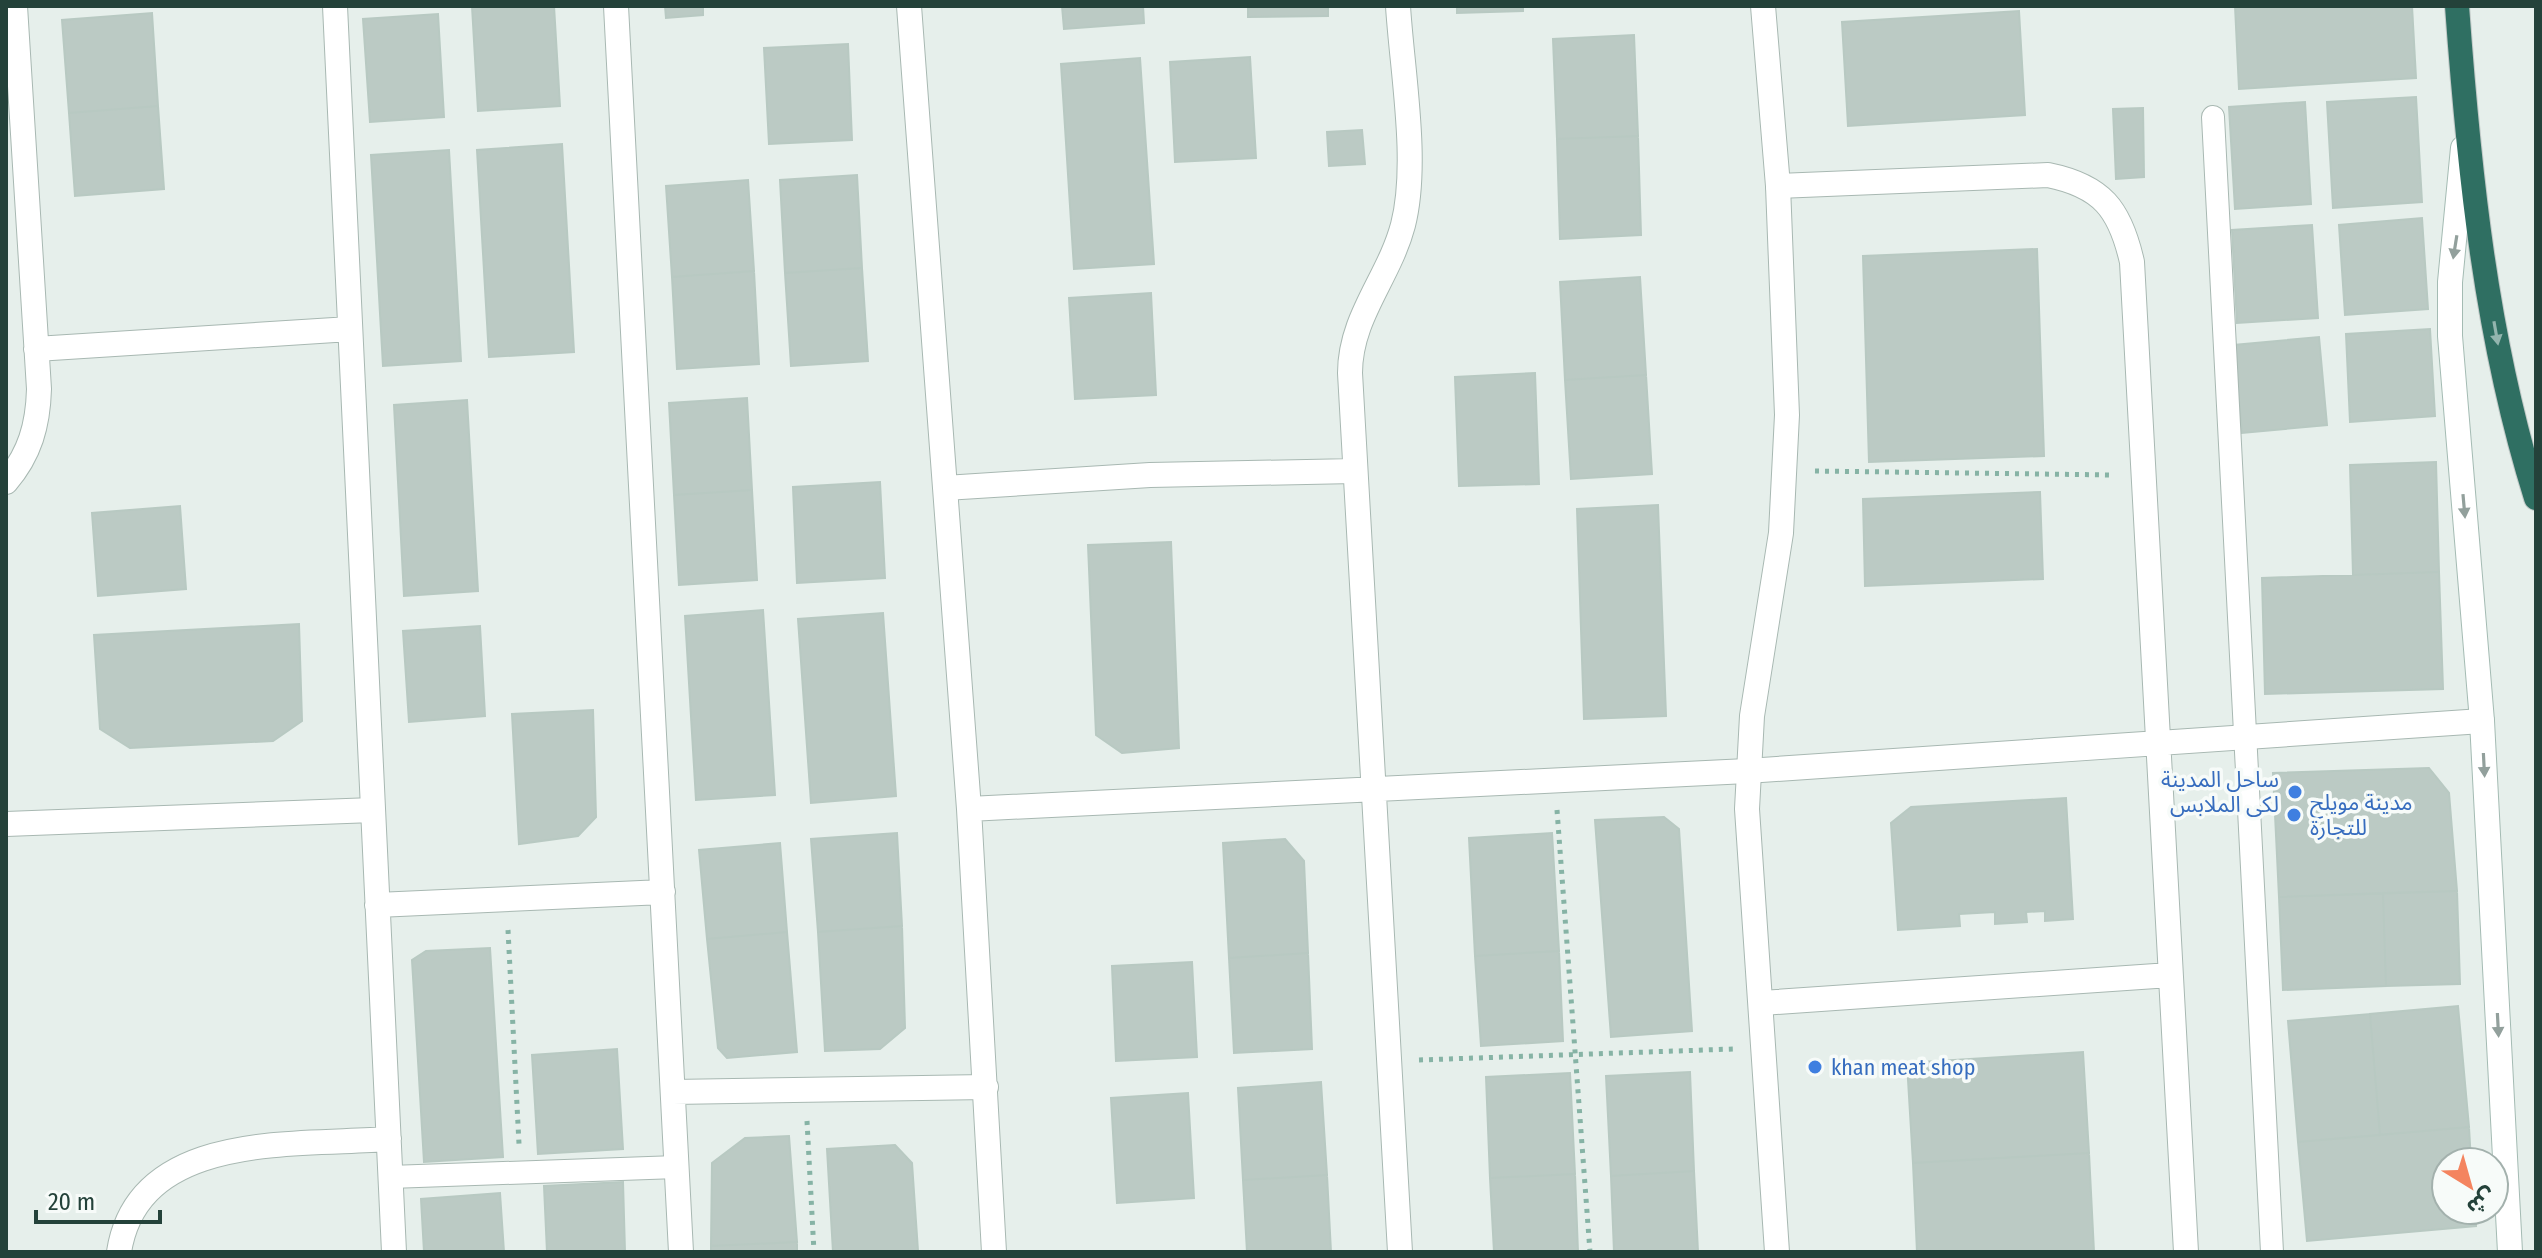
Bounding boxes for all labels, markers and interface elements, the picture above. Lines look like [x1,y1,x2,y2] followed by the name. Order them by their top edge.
[2448,235,2461,260] one-way arrow
[2490,321,2503,346] one-way arrow
[2458,494,2471,519] one-way arrow
[2478,753,2491,778] one-way arrow
[2161,766,2279,818] place label: ساحل المدينة لكى الملابس
[2286,783,2304,801] marker: ساحل المدينة لكى الملابس
[2310,789,2413,841] place label: مدينة مويلح للتجارة
[2285,806,2303,824] marker: مدينة مويلح للتجارة
[2492,1013,2505,1038] one-way arrow
[1831,1054,1975,1081] place label: khan meat shop
[1806,1058,1824,1076] marker: khan meat shop
[2430,1146,2510,1226] north arrow
[36,1174,160,1224] scale bar
[2462,1182,2502,1221] text: ش
[48,1188,95,1216] text: 20 m

